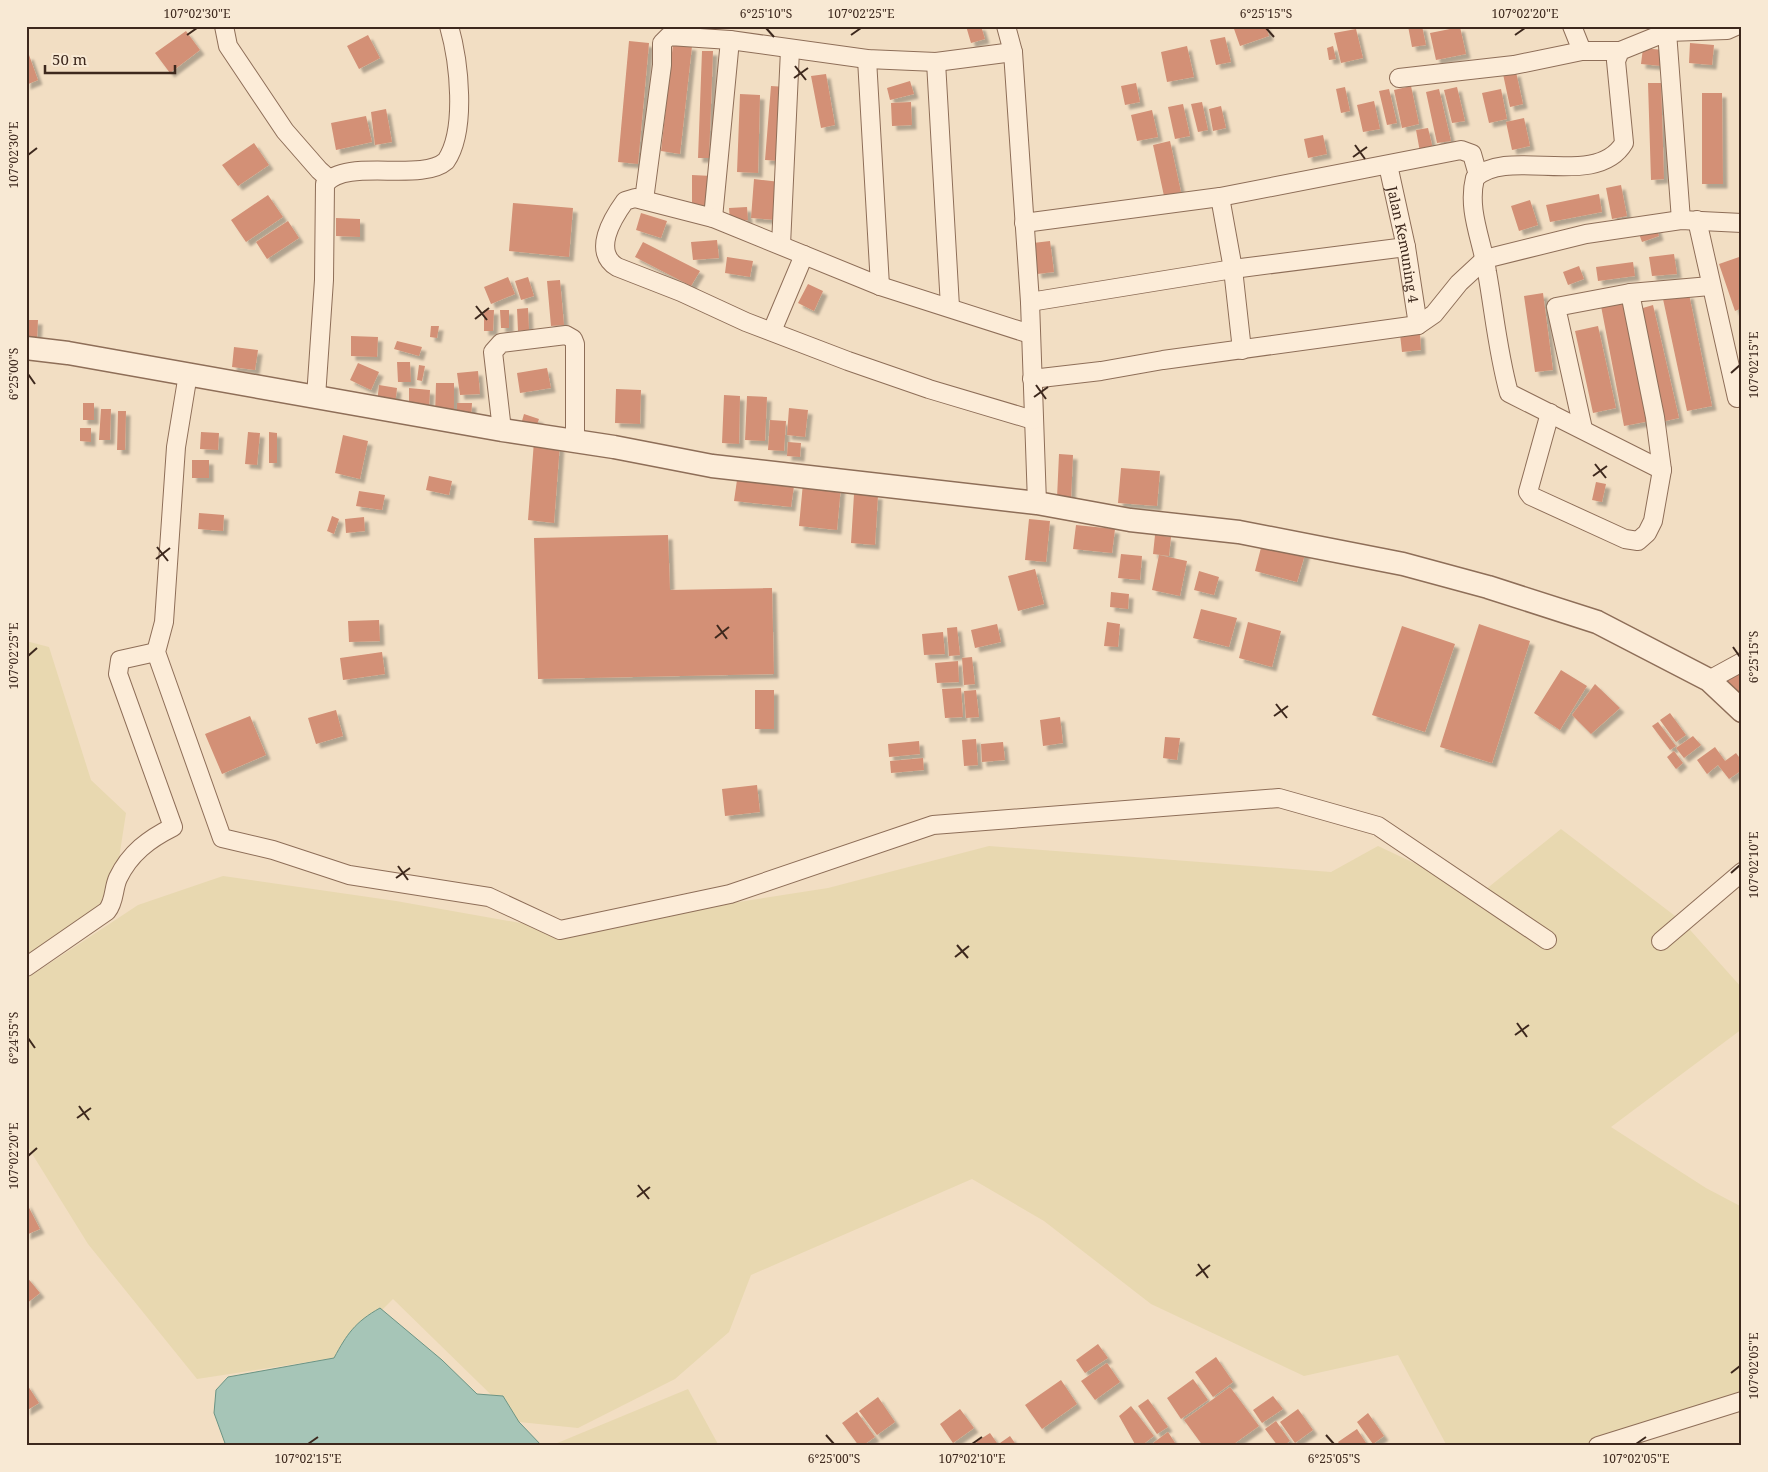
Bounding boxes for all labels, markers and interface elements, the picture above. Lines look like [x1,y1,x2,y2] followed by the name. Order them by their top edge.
[164,5,230,22] text: 107°02'30"E
[740,5,792,22] text: 6°25'10"S
[828,5,894,22] text: 107°02'25"E
[1240,5,1292,22] text: 6°25'15"S
[1492,5,1558,22] text: 107°02'20"E
[45,42,175,74] scale bar
[52,49,87,69] text: 50 m
[5,122,22,188] text: 107°02'30"E
[1383,183,1424,304] street label: Jalan Kemuning 4
[1745,332,1762,398] text: 107°02'15"E
[5,348,22,400] text: 6°25'00"S
[5,623,22,689] text: 107°02'25"E
[1745,631,1762,683] text: 6°25'15"S
[1745,832,1762,898] text: 107°02'10"E
[5,1012,22,1064] text: 6°24'55"S
[5,1123,22,1189] text: 107°02'20"E
[1745,1333,1762,1399] text: 107°02'05"E
[275,1450,341,1467] text: 107°02'15"E
[808,1450,860,1467] text: 6°25'00"S
[939,1450,1005,1467] text: 107°02'10"E
[1308,1450,1360,1467] text: 6°25'05"S
[1603,1450,1669,1467] text: 107°02'05"E

